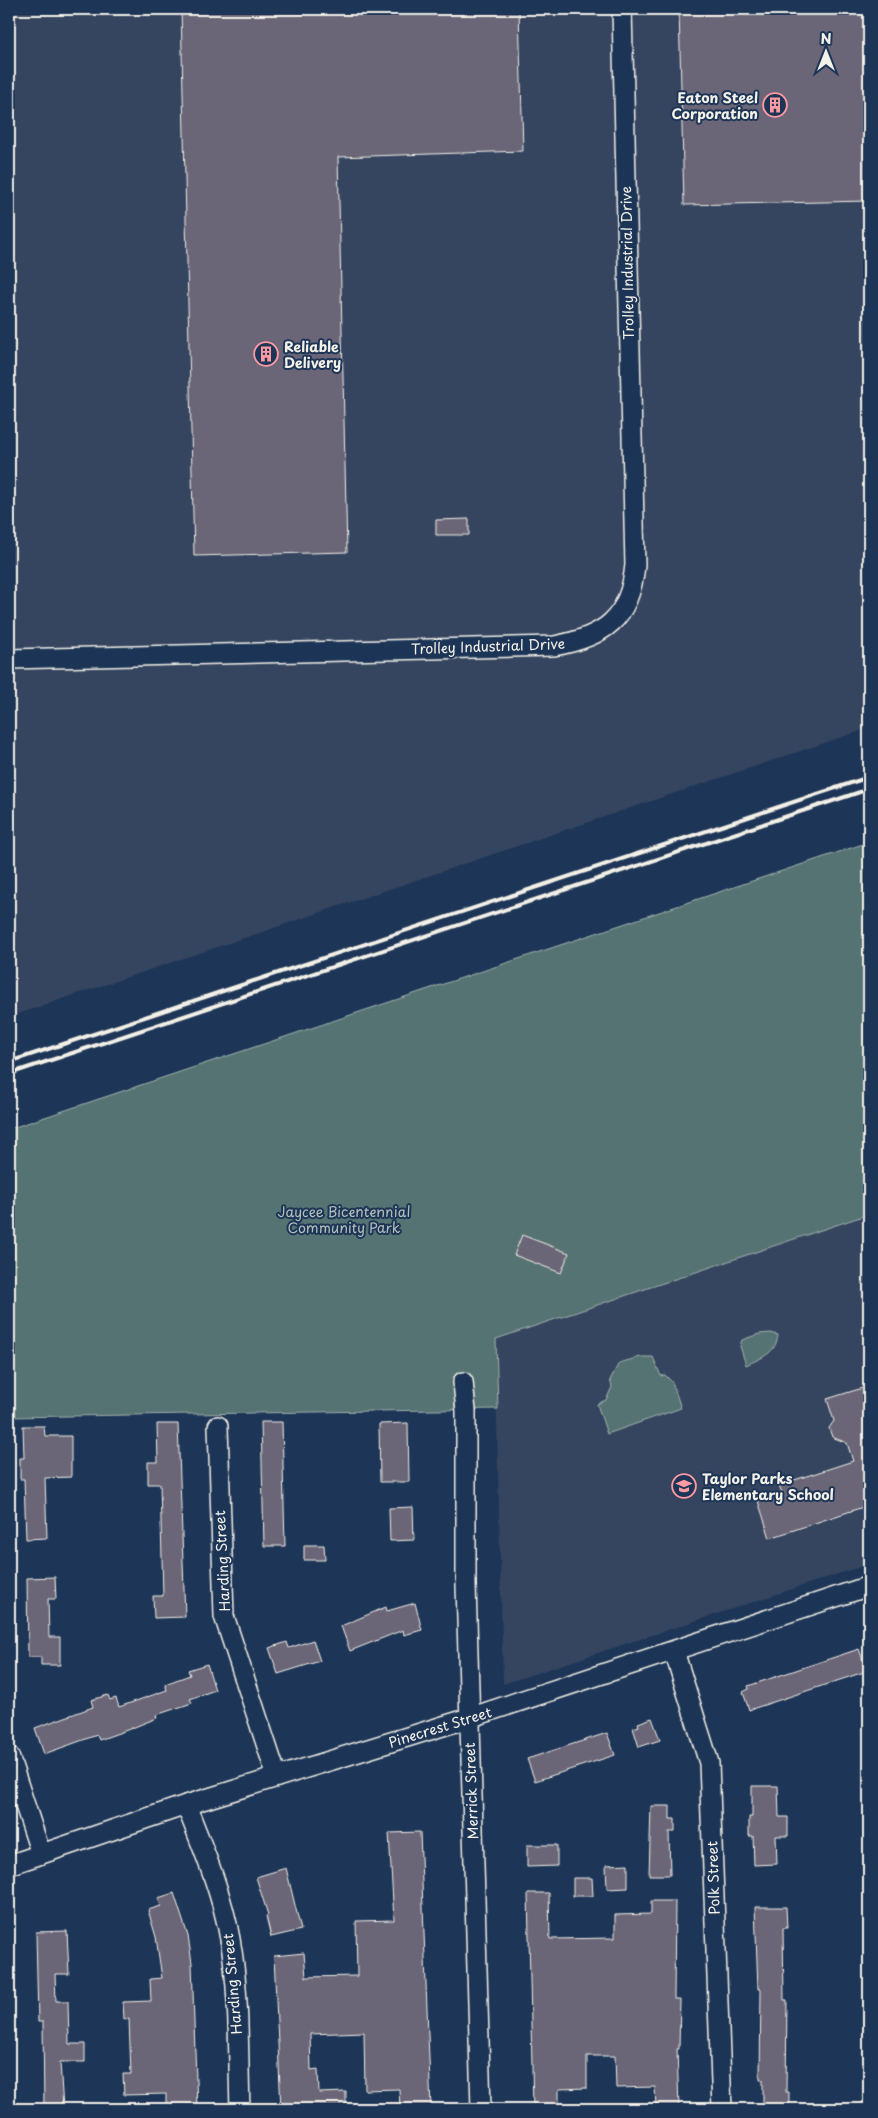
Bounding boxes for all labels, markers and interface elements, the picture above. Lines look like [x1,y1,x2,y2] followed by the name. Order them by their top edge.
[800,28,850,78] north arrow
[820,28,832,49] text: N
[671,87,758,124] place label: Eaton Steel Corporation
[762,92,788,118] building icon: Eaton Steel Corporation
[615,186,639,340] street label: Trolley Industrial Drive
[284,336,341,373] place label: Reliable Delivery
[253,341,279,367] building icon: Reliable Delivery
[411,633,565,659] street label: Trolley Industrial Drive
[278,1201,411,1238] park label: Jaycee Bicentennial Community Park
[702,1468,834,1505] place label: Taylor Parks Elementary School
[671,1473,697,1499] school or university icon: Taylor Parks Elementary School
[209,1510,235,1612] street label: Harding Street
[386,1701,494,1753] street label: Pinecrest Street
[459,1742,483,1840] street label: Merrick Street
[701,1840,725,1915] street label: Polk Street
[217,1932,247,2035] street label: Harding Street

